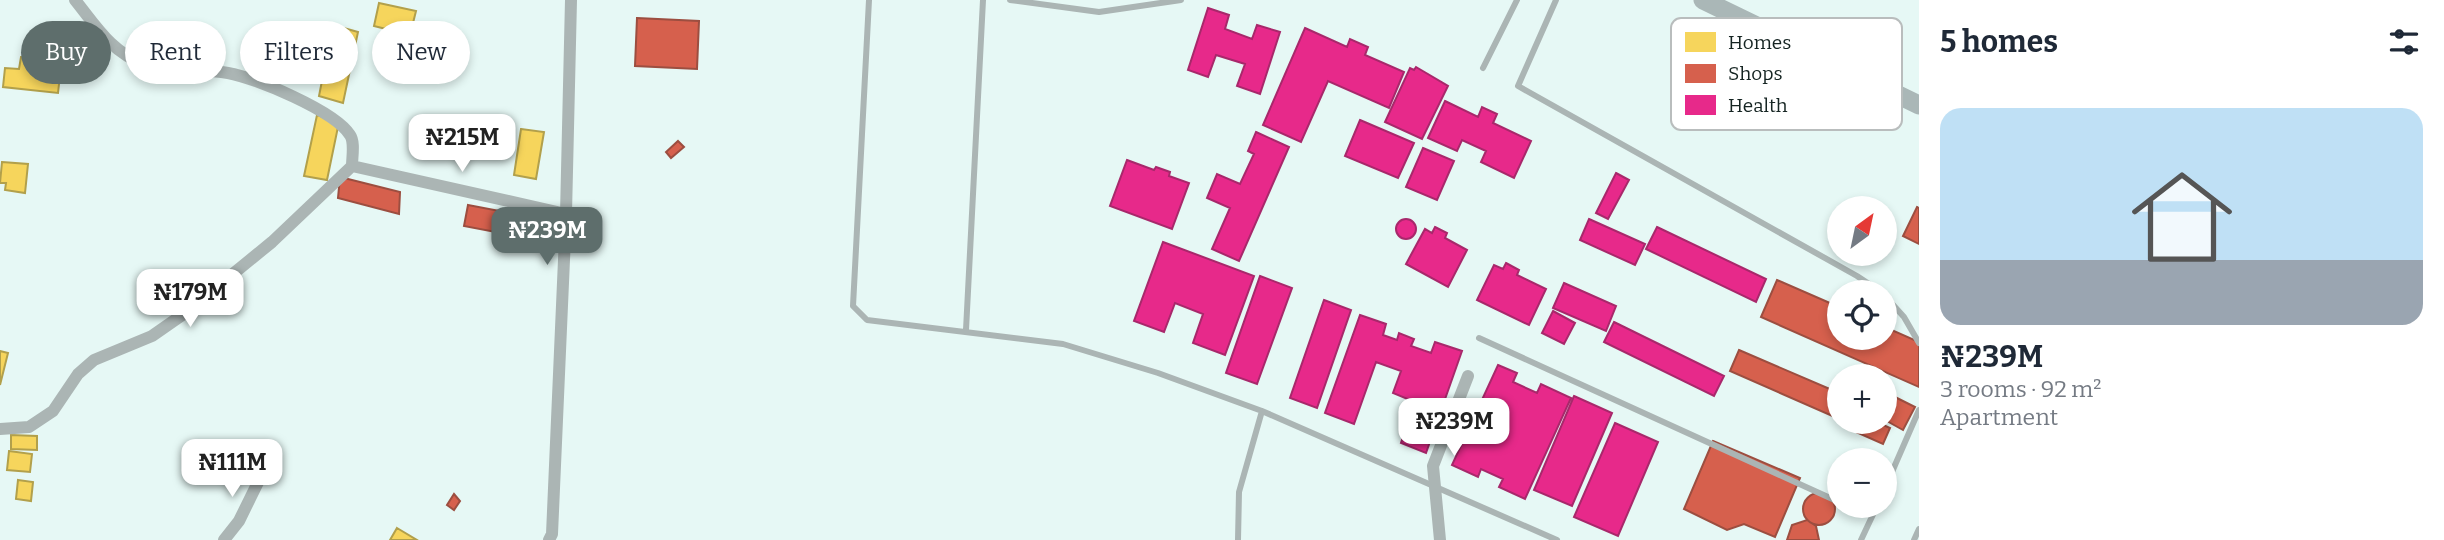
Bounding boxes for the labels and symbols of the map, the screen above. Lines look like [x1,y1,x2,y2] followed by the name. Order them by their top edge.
[1671,18,1902,130] legend
[1728,31,1791,54] text: Homes
[1728,62,1783,85] text: Shops
[1728,94,1788,117] text: Health
[413,114,511,174] pin: ₦215M
[1827,196,1897,266] north arrow
[498,208,596,267] pin: ₦239M
[141,270,239,329] pin: ₦179M
[1405,398,1503,458] pin: ₦239M
[183,440,281,499] pin: ₦111M

